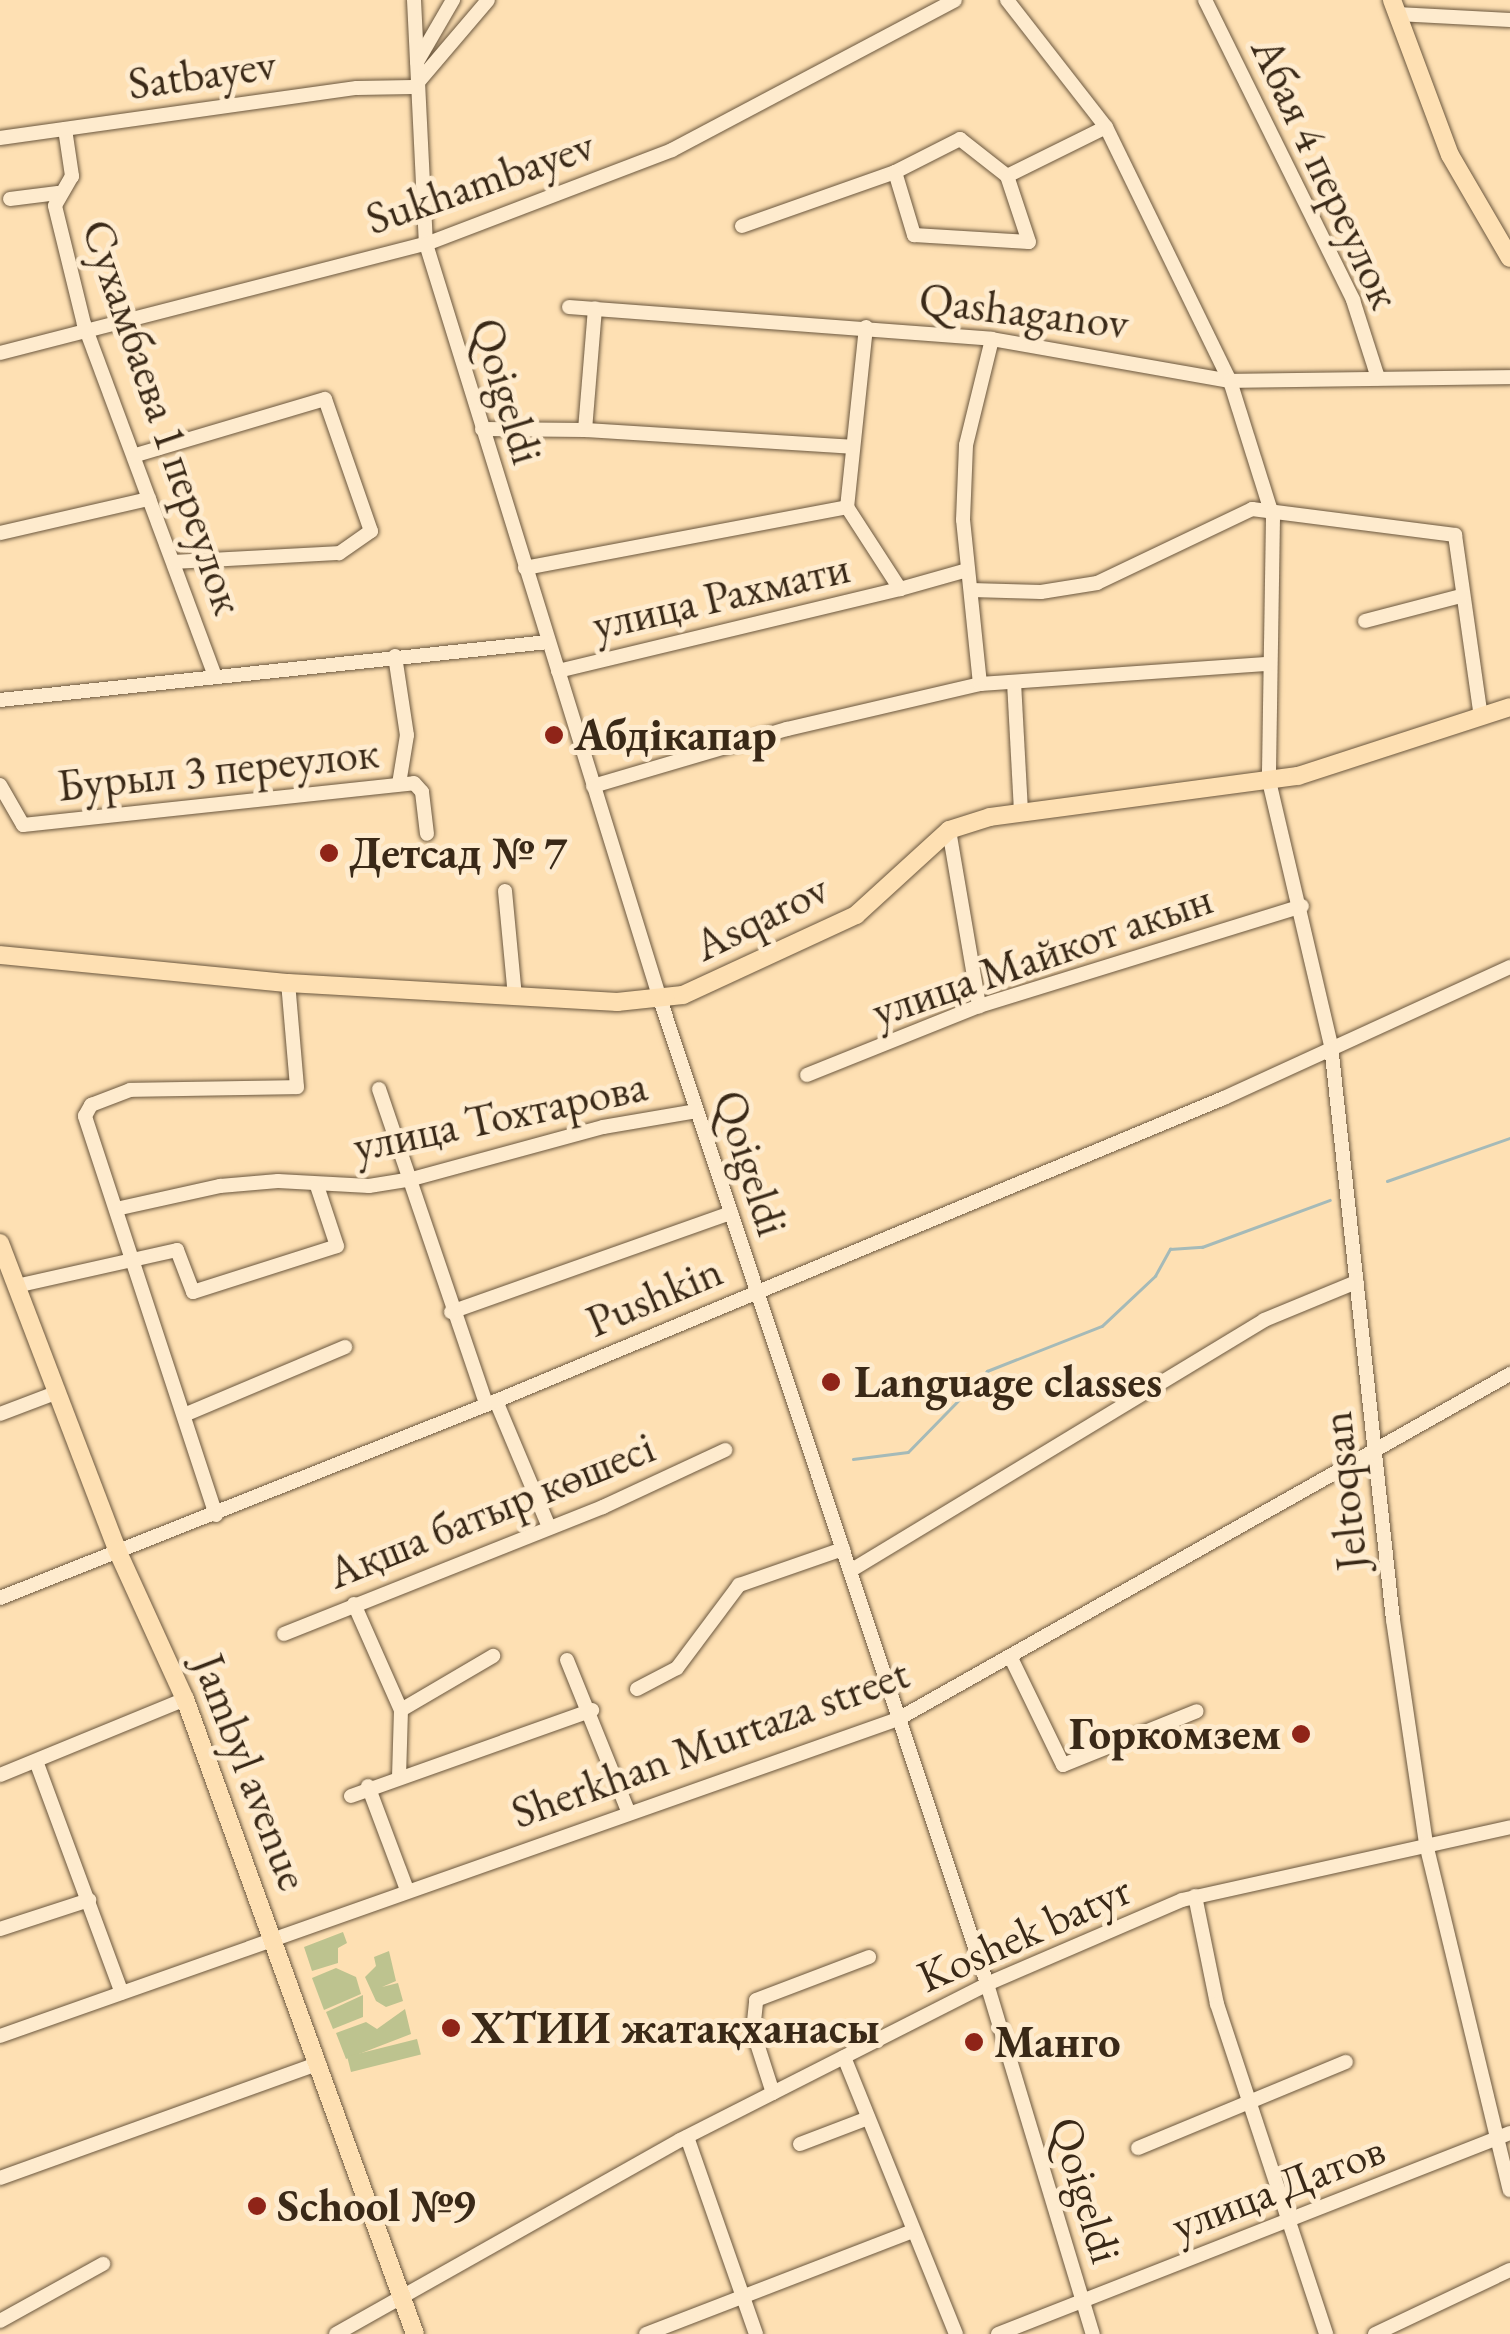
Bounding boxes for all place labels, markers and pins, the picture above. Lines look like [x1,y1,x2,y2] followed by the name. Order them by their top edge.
[574,708,777,762] place label: Абдiкапар
[543,724,565,746] marker: Абдiкапар
[349,826,567,880] place label: Детсад № 7
[318,842,340,864] marker: Детсад № 7
[854,1355,1162,1409] place label: Language classes
[818,1369,844,1395] marker: Language classes
[1069,1707,1281,1761] place label: Горкомзем
[1290,1723,1312,1745] marker: Горкомзем
[471,2001,880,2055] place label: ХТИИ жатақханасы
[994,2015,1121,2069] place label: Манго
[440,2017,462,2039] marker: ХТИИ жатақханасы
[963,2031,985,2053] marker: Манго
[277,2179,475,2233] place label: School №9
[246,2195,268,2217] marker: School №9

